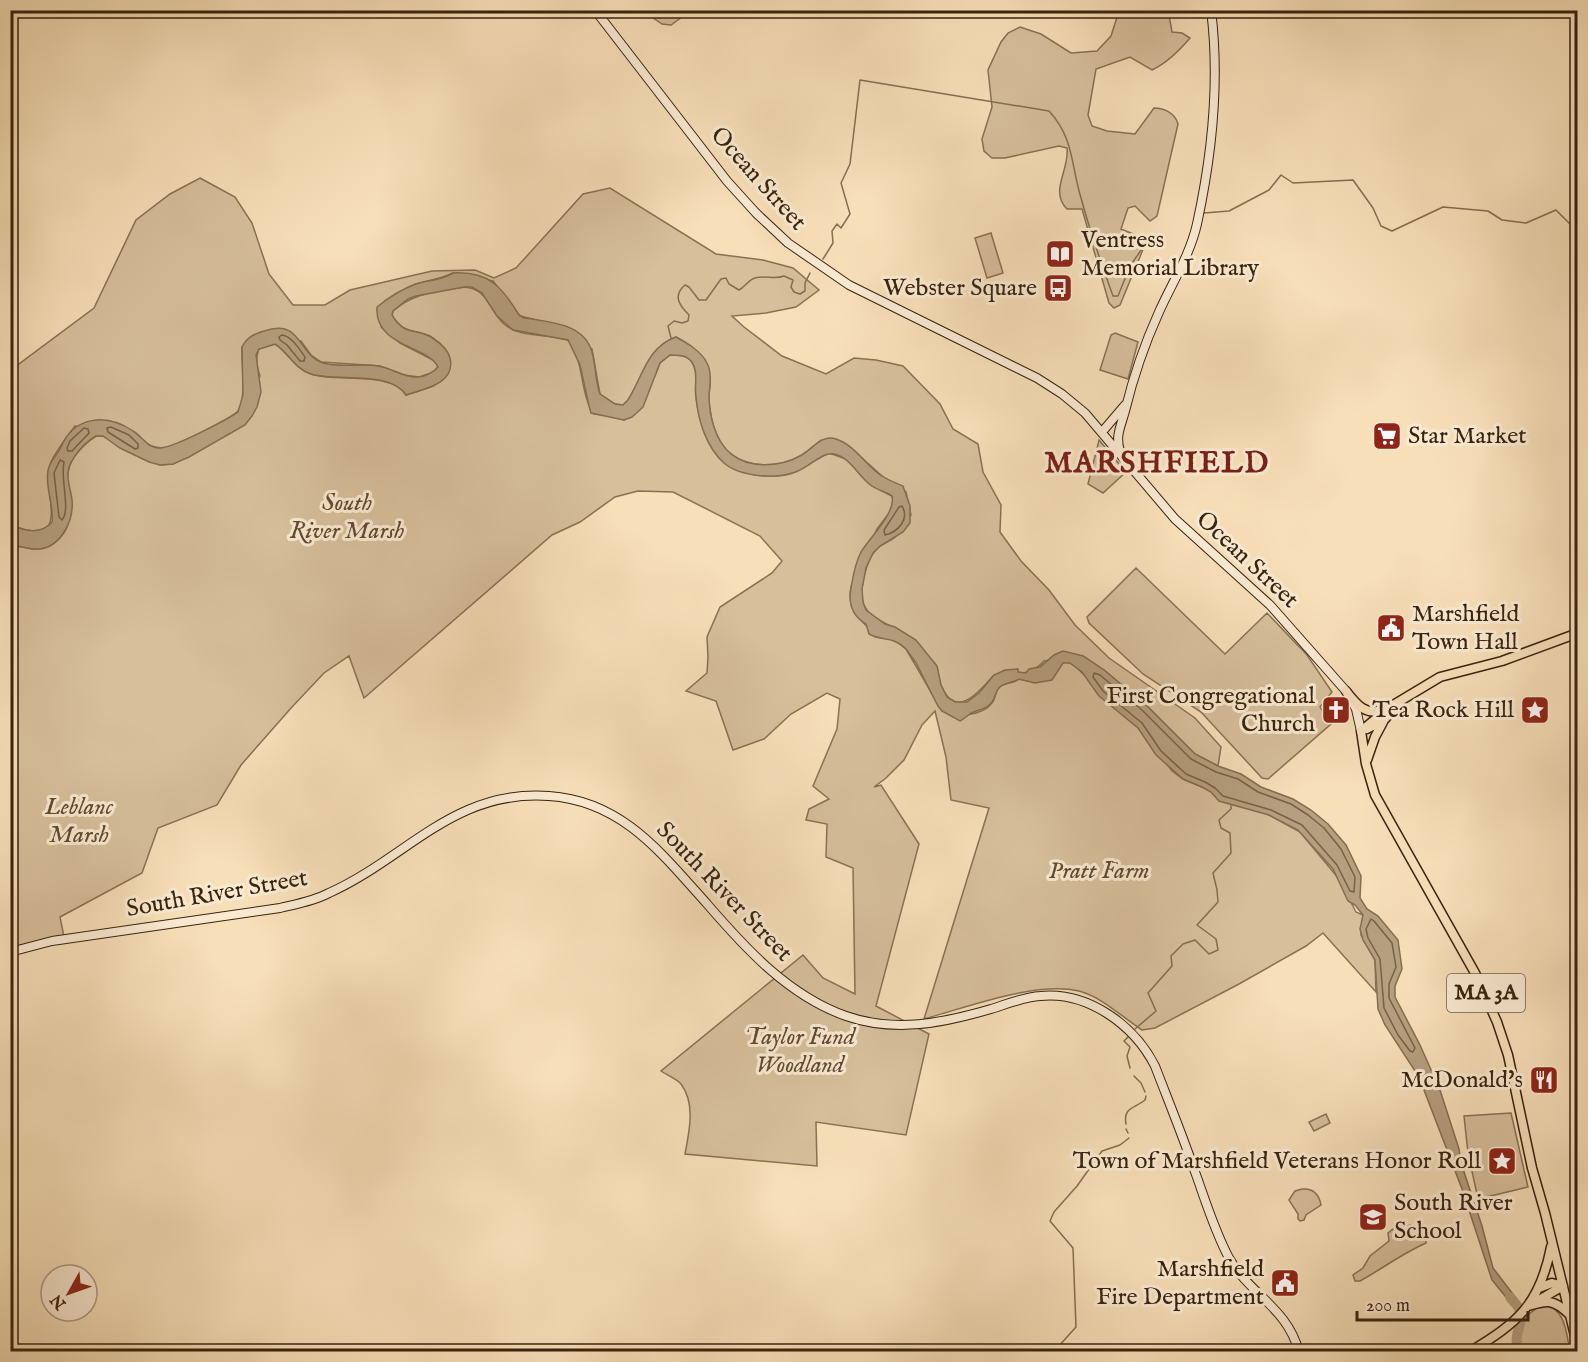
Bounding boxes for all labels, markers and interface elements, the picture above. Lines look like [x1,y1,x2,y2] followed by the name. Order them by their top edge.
[703,121,813,237] street label: Ocean Street
[1080,225,1259,284] place label: Ventress Memorial Library
[1044,238,1076,270] library icon: Ventress Memorial Library
[1042,272,1074,304] bus stop icon: Webster Square
[883,273,1037,304] place label: Webster Square
[1371,420,1403,452] supermarket icon: Star Market
[1408,421,1527,452] place label: Star Market
[1044,445,1270,483] district label: MARSHFIELD
[290,488,404,547] park label: South River Marsh
[1189,505,1305,615] street label: Ocean Street
[1412,599,1519,658] place label: Marshfield Town Hall
[1375,612,1407,644] public building icon: Marshfield Town Hall
[1106,681,1315,740] place label: First Congregational Church
[1320,694,1352,726] church icon: First Congregational Church
[1519,694,1551,726] place icon: Tea Rock Hill
[1372,695,1514,726] place label: Tea Rock Hill
[44,792,114,851] park label: Leblanc Marsh
[649,815,799,969] street label: South River Street
[1048,856,1150,887] park label: Pratt Farm
[124,863,310,925] street label: South River Street
[1447,974,1525,1012] road number: MA 3A
[745,1022,857,1081] park label: Taylor Fund Woodland
[1528,1064,1560,1096] restaurant icon: McDonald's
[1401,1065,1523,1096] place label: McDonald's
[1486,1145,1518,1177] place icon: Town of Marshfield Veterans Honor Roll
[1073,1146,1481,1177] place label: Town of Marshfield Veterans Honor Roll
[1394,1188,1513,1247] place label: South River School
[1357,1201,1389,1233] school or university icon: South River School
[1096,1254,1264,1313] place label: Marshfield Fire Department
[39,1263,99,1323] north arrow
[1269,1267,1301,1299] public building icon: Marshfield Fire Department
[1357,1284,1528,1322] scale bar
[47,1290,72,1314] text: N
[1366,1295,1410,1318] text: 200 m

